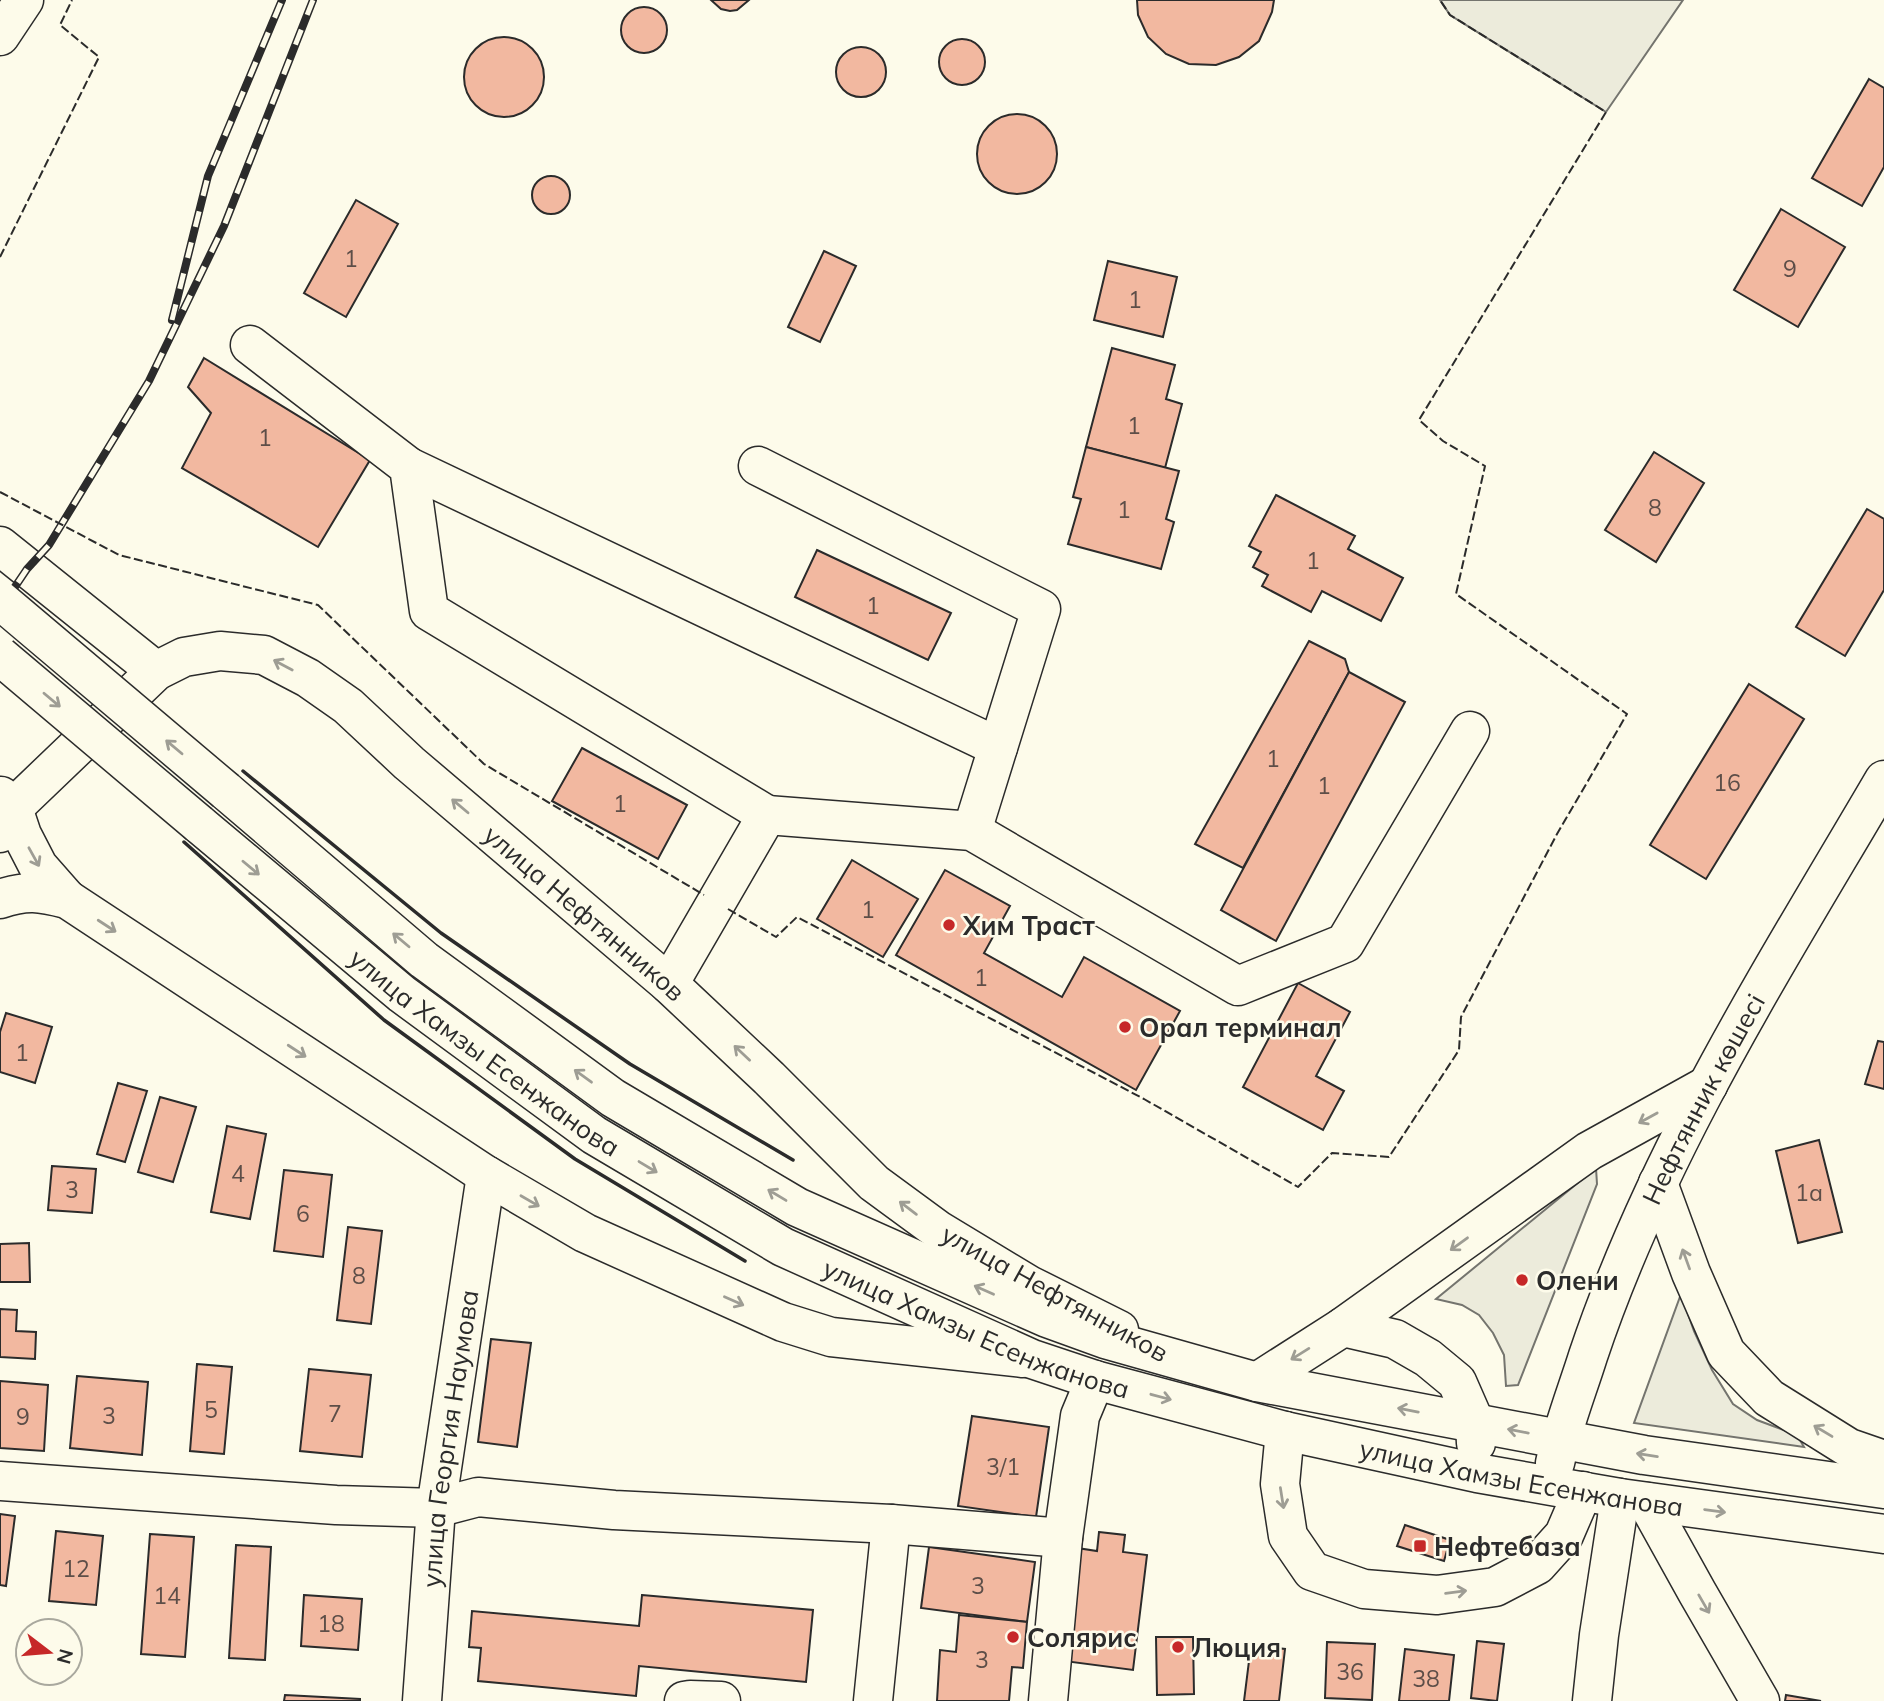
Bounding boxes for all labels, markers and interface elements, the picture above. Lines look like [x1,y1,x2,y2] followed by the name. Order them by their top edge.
[344,244,358,273] house number: 1
[1783,254,1797,283] house number: 9
[1128,285,1142,314] house number: 1
[1127,411,1141,440] house number: 1
[258,423,272,452] house number: 1
[1648,493,1662,522] house number: 8
[1117,495,1131,524] house number: 1
[1306,546,1320,575] house number: 1
[866,591,880,620] house number: 1
[273,657,294,671] one-way arrow
[43,692,61,708] one-way arrow
[166,739,184,755] one-way arrow
[1266,744,1280,773] house number: 1
[1713,768,1741,797] house number: 16
[1317,771,1331,800] house number: 1
[613,789,627,818] house number: 1
[451,799,469,814] one-way arrow
[477,818,693,1008] street label: улица Нефтянников
[28,846,41,867] one-way arrow
[242,860,260,876] one-way arrow
[861,895,875,924] house number: 1
[962,909,1095,942] place label: Хим Траст
[941,917,957,933] marker: Хим Траст
[97,919,117,933] one-way arrow
[392,932,410,948] one-way arrow
[343,941,626,1163] street label: улица Хамзы Есенжанова
[974,963,988,992] house number: 1
[1634,988,1772,1210] street label: Нефтянник көшесі
[1139,1011,1341,1044] place label: Орал терминал
[1117,1019,1133,1035] marker: Орал терминал
[15,1038,29,1067] house number: 1
[287,1044,307,1058] one-way arrow
[734,1044,751,1061] one-way arrow
[574,1069,593,1083] one-way arrow
[1638,1112,1659,1125] one-way arrow
[231,1159,245,1188] house number: 4
[637,1160,657,1174] one-way arrow
[65,1175,79,1204] house number: 3
[1795,1178,1823,1207] house number: 1а
[767,1188,787,1202] one-way arrow
[519,1194,539,1208] one-way arrow
[296,1199,310,1228] house number: 6
[899,1200,918,1215] one-way arrow
[936,1217,1174,1369] street label: улица Нефтянников
[1450,1237,1469,1251] one-way arrow
[1679,1248,1691,1270] one-way arrow
[818,1251,1133,1405] street label: улица Хамзы Есенжанова
[352,1261,366,1290] house number: 8
[1536,1264,1619,1297] place label: Олени
[1514,1272,1530,1288] marker: Олени
[973,1283,995,1296] one-way arrow
[414,1287,485,1589] street label: улица Георгия Наумова
[723,1295,744,1308] one-way arrow
[1290,1348,1310,1362] one-way arrow
[1150,1392,1172,1405] one-way arrow
[204,1395,218,1424] house number: 5
[328,1399,342,1428] house number: 7
[102,1401,116,1430] house number: 3
[16,1402,30,1431] house number: 9
[1397,1403,1420,1416] one-way arrow
[1507,1423,1530,1437] one-way arrow
[1813,1424,1833,1438] one-way arrow
[1357,1431,1685,1523] street label: улица Хамзы Есенжанова
[1636,1448,1659,1461] one-way arrow
[986,1452,1020,1481] house number: 3/1
[1276,1486,1289,1509] one-way arrow
[1703,1504,1725,1517] one-way arrow
[1434,1530,1581,1563] place label: Нефтебаза
[1412,1538,1428,1554] marker: Нефтебаза
[62,1554,90,1583] house number: 12
[971,1571,985,1600] house number: 3
[153,1581,181,1610] house number: 14
[1444,1586,1467,1599] one-way arrow
[1697,1594,1711,1614] one-way arrow
[317,1609,345,1638] house number: 18
[14,1617,84,1687] north arrow
[1027,1621,1137,1654] place label: Солярис
[1005,1629,1021,1645] marker: Солярис
[1192,1631,1281,1664] place label: Люция
[1170,1639,1186,1655] marker: Люция
[975,1645,989,1674] house number: 3
[52,1646,79,1667] text: N
[1336,1657,1364,1686] house number: 36
[1412,1664,1440,1693] house number: 38

